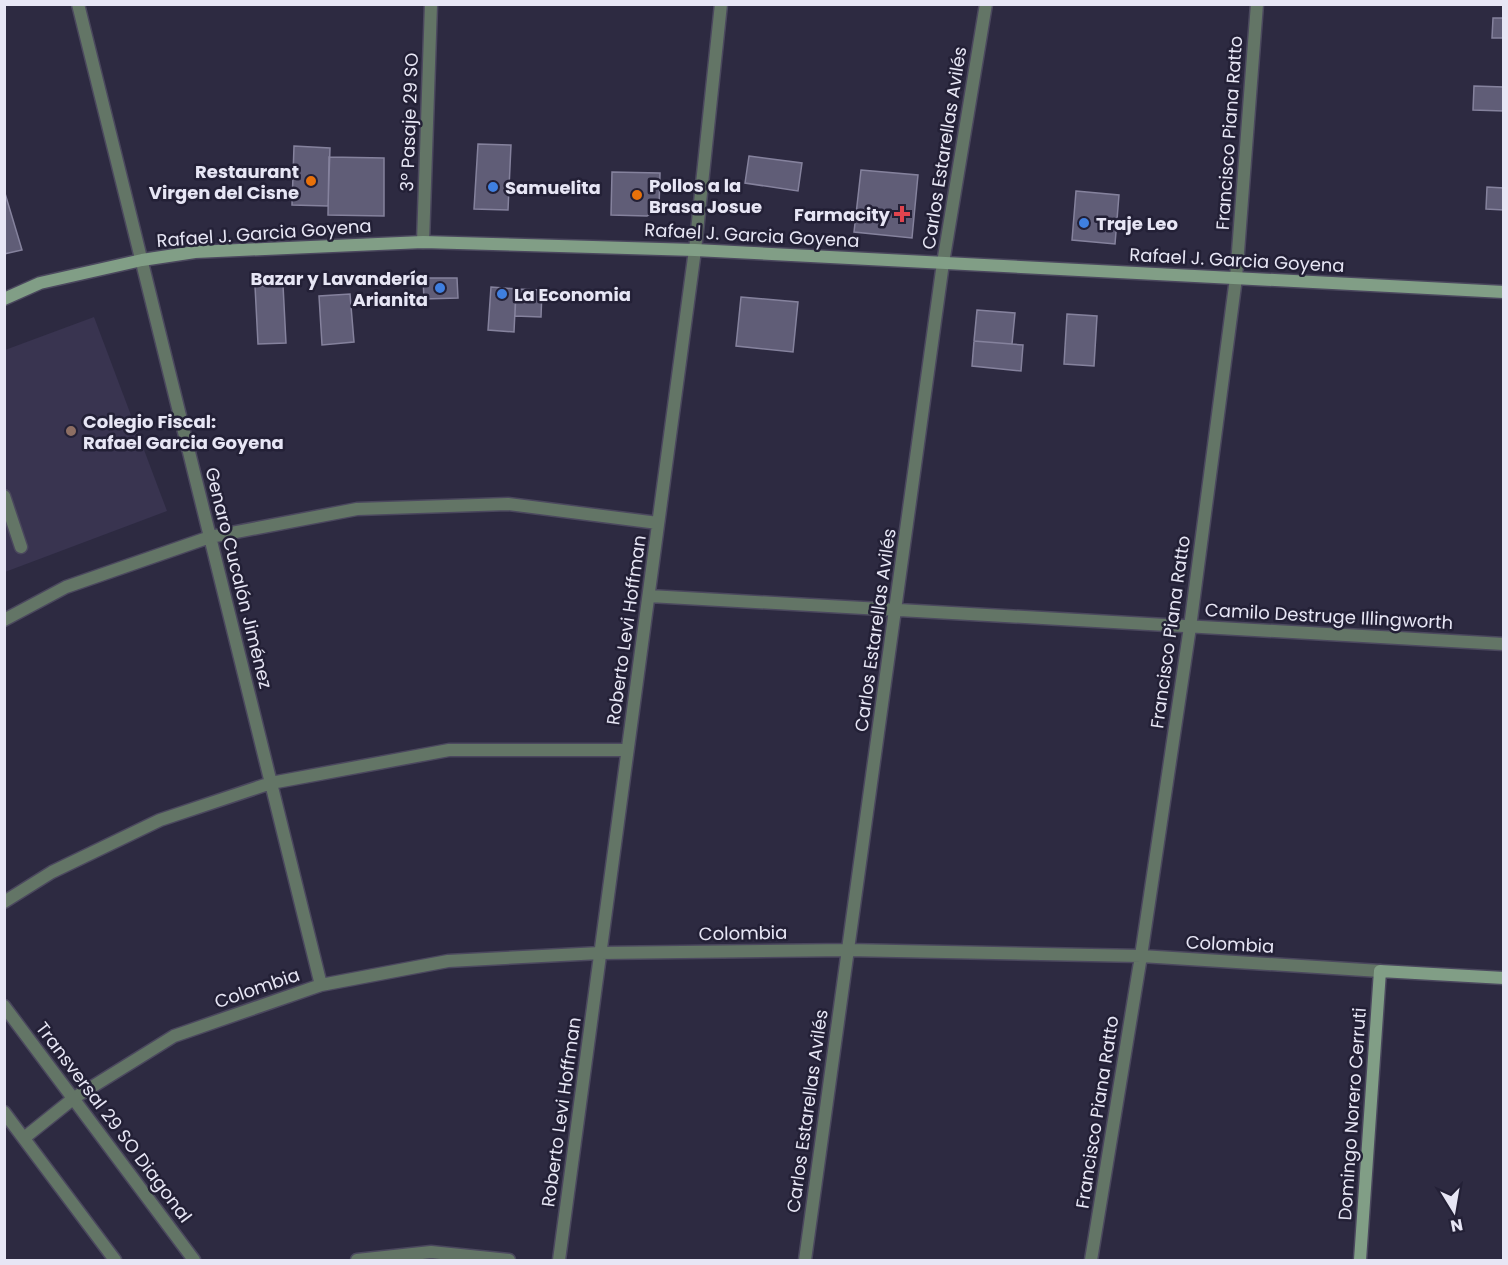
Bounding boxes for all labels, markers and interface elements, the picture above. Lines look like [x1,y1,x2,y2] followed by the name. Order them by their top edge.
[1210,35,1248,231] street label: Francisco Piana Ratto
[916,45,972,251] street label: Carlos Estarellas Avilés
[394,52,424,192] street label: 3º Pasaje 29 SO
[149,159,299,205] place label: Restaurant Virgen del Cisne
[649,173,762,219] place label: Pollos a la Brasa Josue
[304,174,318,188] marker: Restaurant Virgen del Cisne
[505,175,601,200] place label: Samuelita
[486,180,500,194] marker: Samuelita
[630,188,644,202] marker: Pollos a la Brasa Josue
[794,202,891,227] place label: Farmacity
[895,207,909,221] marker: Farmacity
[1096,211,1178,236] place label: Traje Leo
[156,213,372,253] street label: Rafael J. Garcia Goyena
[1077,216,1091,230] marker: Traje Leo
[644,217,860,253] street label: Rafael J. Garcia Goyena
[1129,242,1345,278] street label: Rafael J. Garcia Goyena
[251,266,428,312] place label: Bazar y Lavandería Arianita
[433,281,447,295] marker: Bazar y Lavandería Arianita
[514,282,631,307] place label: La Economia
[495,287,509,301] marker: La Economia
[83,409,284,455] place label: Colegio Fiscal: Rafael Garcia Goyena
[64,424,78,438] marker: Colegio Fiscal: Rafael Garcia Goyena
[199,465,279,691] street label: Genaro Cucalón Jiménez
[848,527,902,733] street label: Carlos Estarellas Avilés
[600,533,652,727] street label: Roberto Levi Hoffman
[1144,534,1196,730] street label: Francisco Piana Ratto
[1204,597,1454,635] street label: Camilo Destruge Illingworth
[698,920,788,946] street label: Colombia
[1185,929,1275,959] street label: Colombia
[211,962,303,1014] street label: Colombia
[1332,1007,1372,1221] street label: Domingo Norero Cerruti
[780,1008,834,1214] street label: Carlos Estarellas Avilés
[1069,1014,1125,1210] street label: Francisco Piana Ratto
[535,1015,587,1209] street label: Roberto Levi Hoffman
[30,1016,198,1228] street label: Transversal 29 SO Diagonal
[1424,1181,1484,1241] north arrow
[1449,1213,1465,1238] text: N

